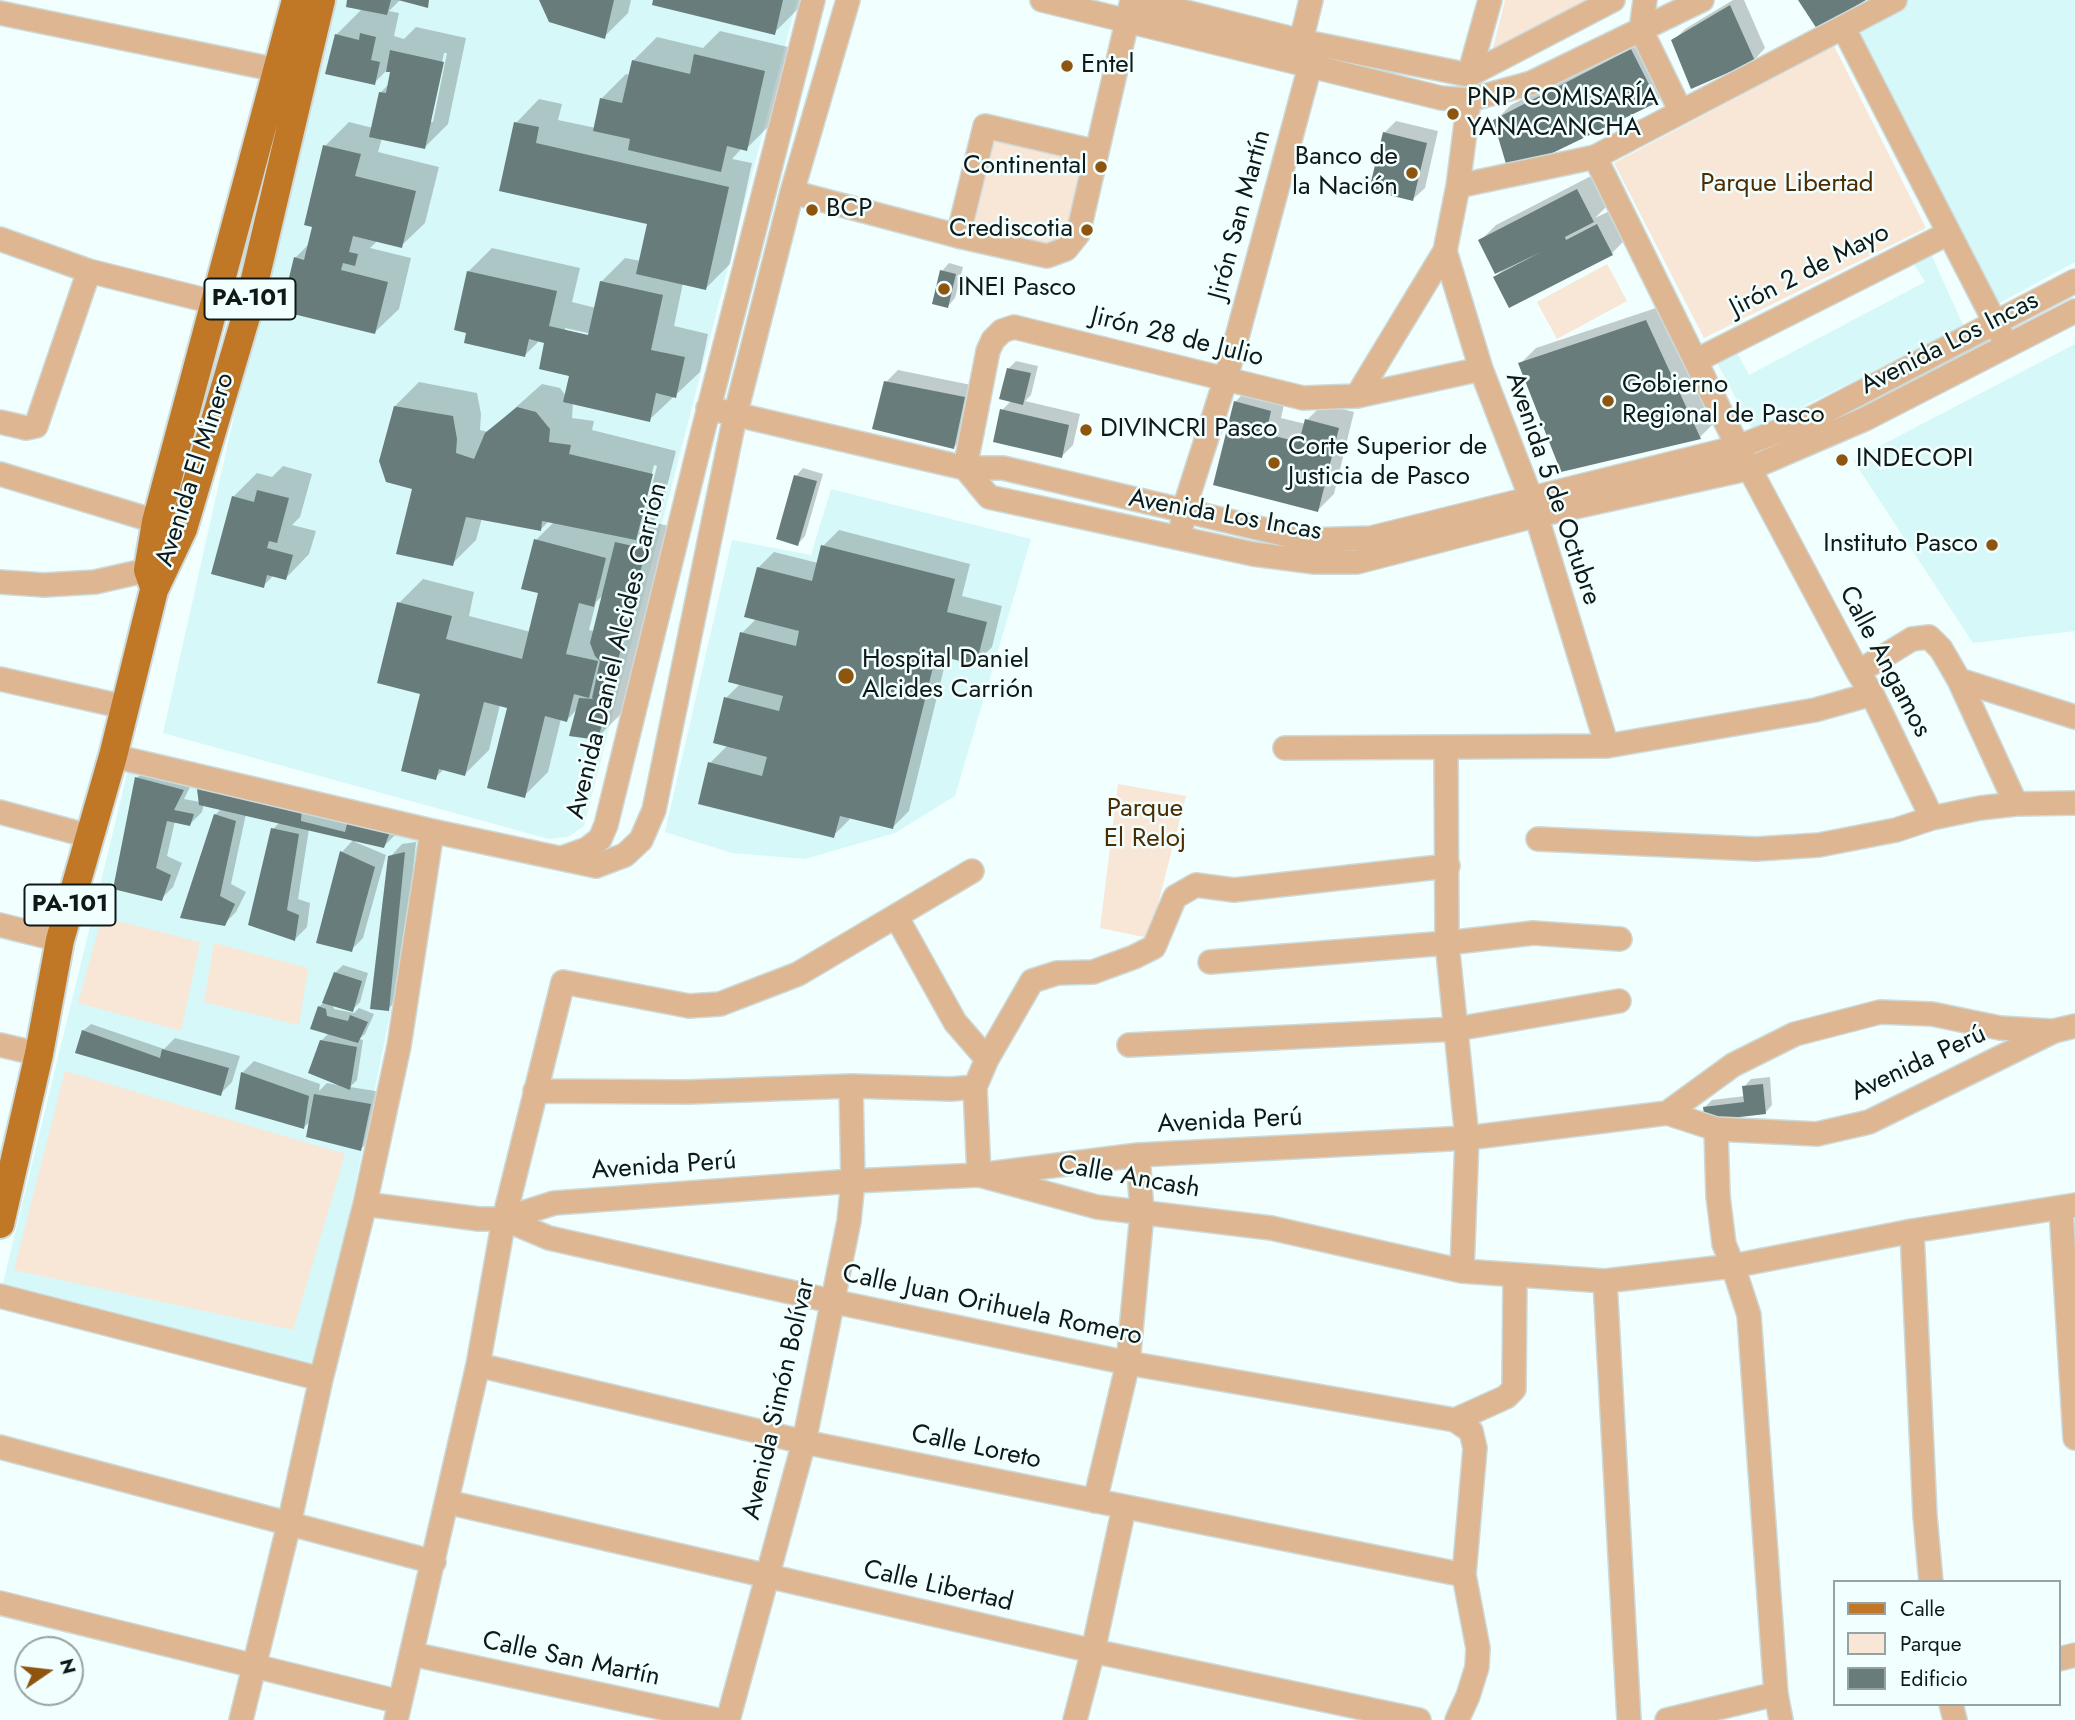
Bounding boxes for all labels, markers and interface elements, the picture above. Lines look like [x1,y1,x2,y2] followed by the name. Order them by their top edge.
[1081,50,1135,82] place label: Entel
[1059,58,1075,74] marker: Entel
[1467,83,1659,144] place label: PNP COMISARÍA YANACANCHA
[1445,106,1461,122] marker: PNP COMISARÍA YANACANCHA
[1203,127,1279,303] street label: Jirón San Martín
[1292,142,1398,204] place label: Banco de la Nación
[963,151,1087,183] place label: Continental
[1093,159,1109,175] marker: Continental
[1404,165,1420,181] marker: Banco de la Nación
[1700,169,1874,201] park label: Parque Libertad
[826,194,873,226] place label: BCP
[804,202,820,218] marker: BCP
[949,214,1073,246] place label: Crediscotia
[1725,217,1895,325] street label: Jirón 2 de Mayo
[1079,222,1095,238] marker: Crediscotia
[958,273,1076,305] place label: INEI Pasco
[204,278,296,320] road number: PA-101
[936,281,952,297] marker: INEI Pasco
[1856,286,2044,402] street label: Avenida Los Incas
[1087,301,1267,375] street label: Jirón 28 de Julio
[150,369,242,571] street label: Avenida El Minero
[1498,369,1606,609] street label: Avenida 5 de Octubre
[1622,370,1825,432] place label: Gobierno Regional de Pasco
[1600,393,1616,409] marker: Gobierno Regional de Pasco
[1100,414,1277,446] place label: DIVINCRI Pasco
[1078,422,1094,438] marker: DIVINCRI Pasco
[1288,432,1487,494] place label: Corte Superior de Justicia de Pasco
[1856,444,1973,476] place label: INDECOPI
[1834,452,1850,468] marker: INDECOPI
[1266,455,1282,471] marker: Corte Superior de Justicia de Pasco
[561,480,675,822] street label: Avenida Daniel Alcides Carrión
[1126,484,1324,548] street label: Avenida Los Incas
[1823,529,1978,561] place label: Instituto Pasco
[1984,537,2000,553] marker: Instituto Pasco
[1831,581,1937,743] street label: Calle Angamos
[862,645,1034,706] place label: Hospital Daniel Alcides Carrión
[836,666,856,686] marker: Hospital Daniel Alcides Carrión
[1104,794,1186,856] park label: Parque El Reloj
[24,884,116,925] road number: PA-101
[1847,1019,1991,1109] street label: Avenida Perú
[1157,1103,1303,1141] street label: Avenida Perú
[590,1146,738,1188] street label: Avenida Perú
[1056,1150,1202,1206] street label: Calle Ancash
[839,1259,1145,1353] street label: Calle Juan Orihuela Romero
[737,1275,823,1523] street label: Avenida Simón Bolívar
[908,1419,1044,1477] street label: Calle Loreto
[860,1555,1016,1619] street label: Calle Libertad
[1834,1580,2061,1706] legend
[1900,1594,1945,1624] text: Calle
[479,1626,663,1694] street label: Calle San Martín
[1900,1629,1962,1659] text: Parque
[14,1636,84,1706] north arrow
[53,1656,83,1677] text: N
[1900,1664,1967,1694] text: Edificio

